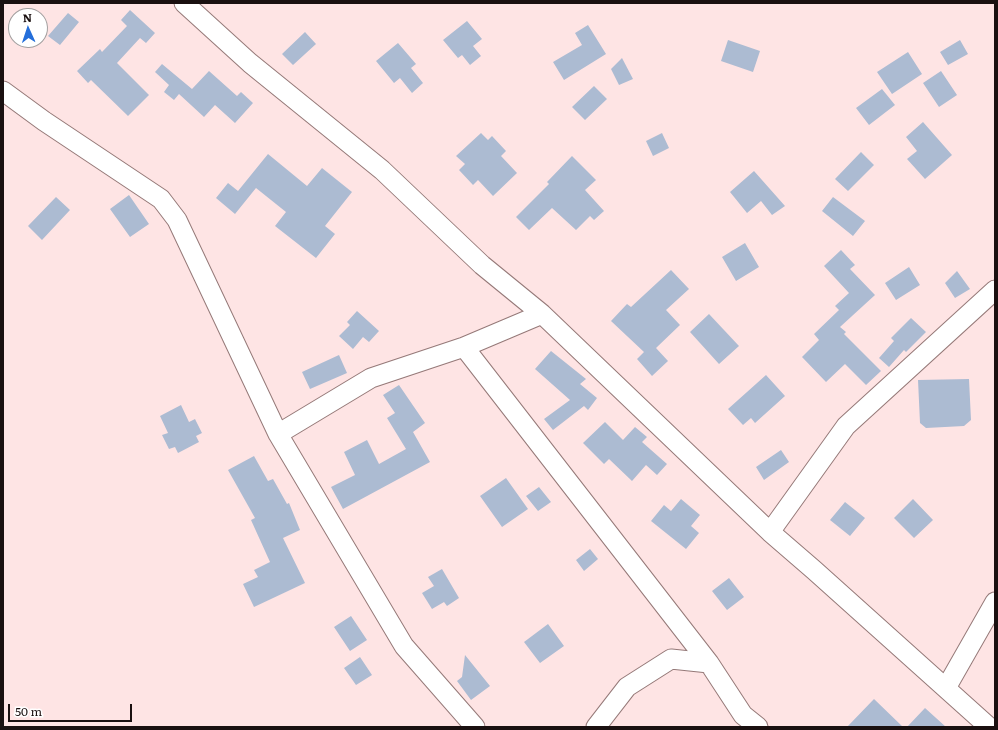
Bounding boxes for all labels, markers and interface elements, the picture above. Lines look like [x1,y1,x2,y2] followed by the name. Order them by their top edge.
[8,8,48,48] north arrow
[22,9,32,25] text: N
[10,696,134,722] scale bar
[15,702,42,720] text: 50 m

